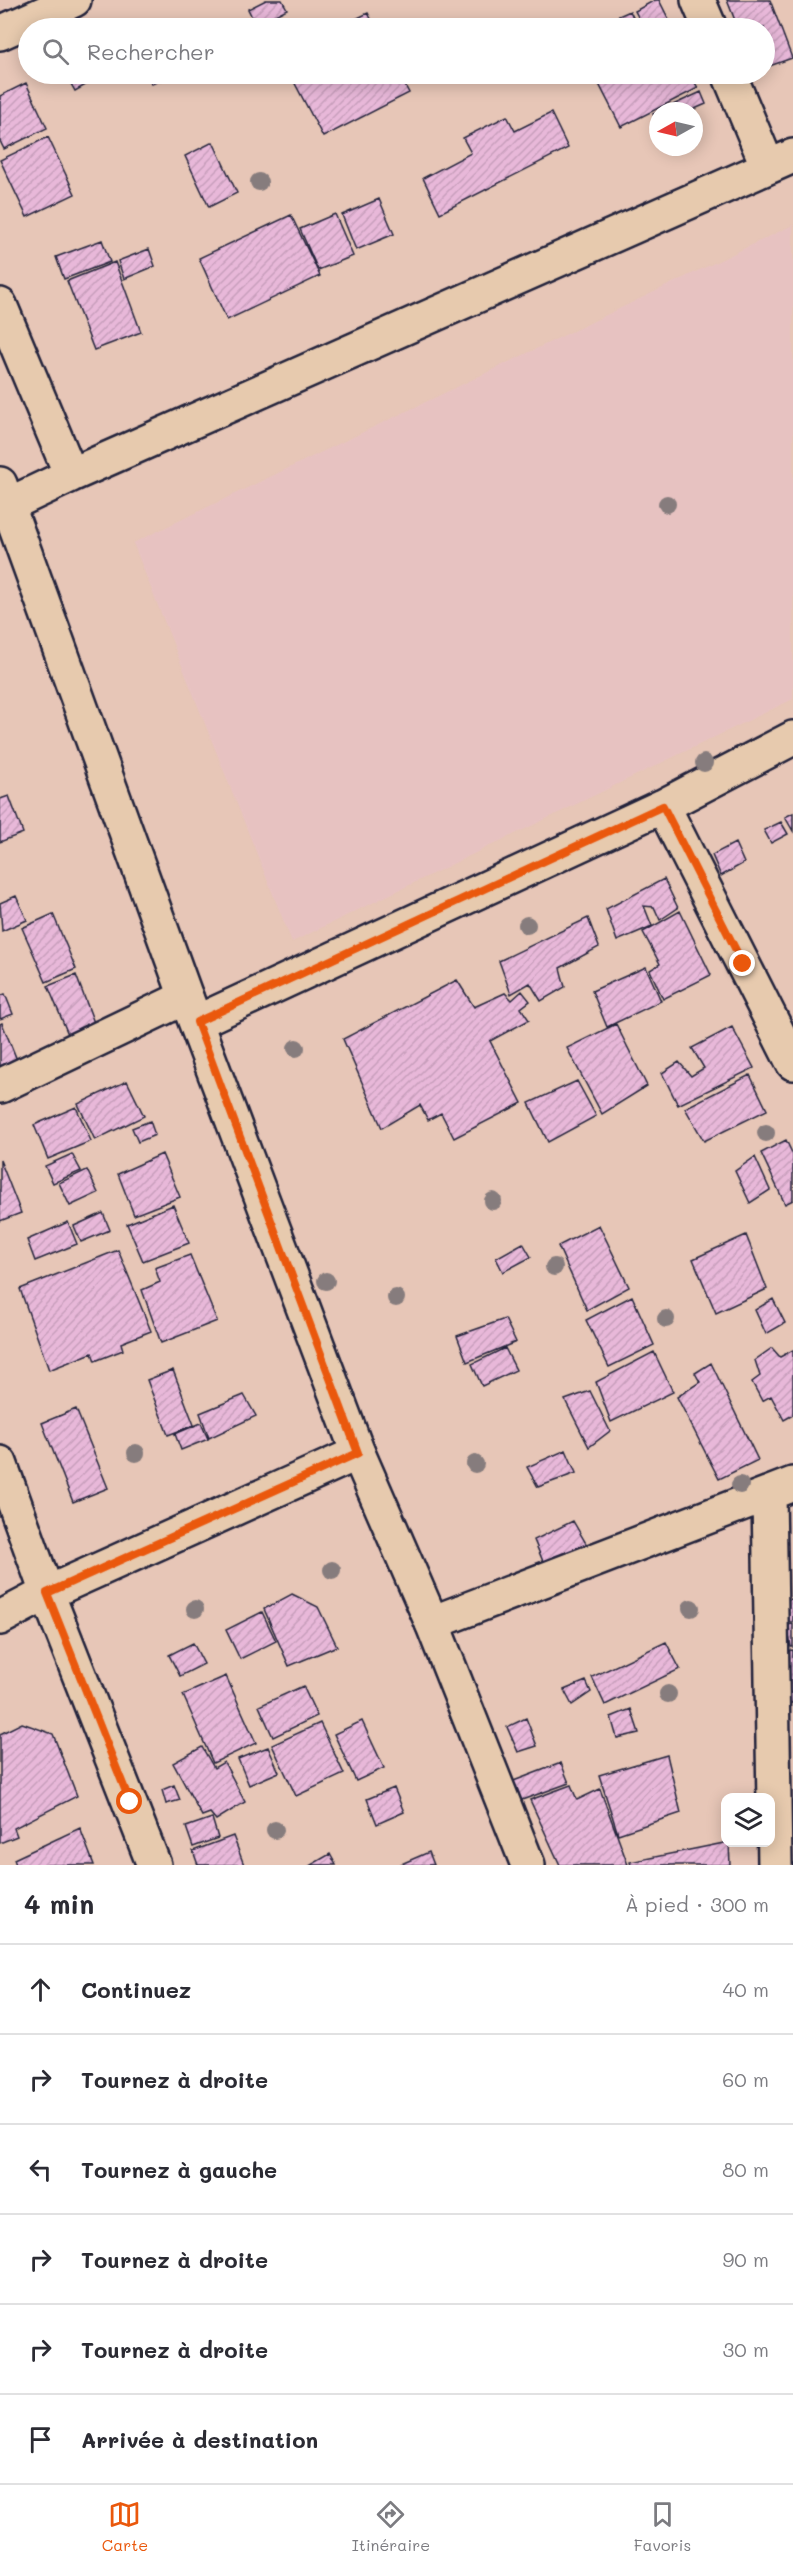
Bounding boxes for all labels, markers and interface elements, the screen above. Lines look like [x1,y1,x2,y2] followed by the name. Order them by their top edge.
[18,18,775,84] search box
[39,35,72,68] icon: search
[87,37,215,66] text: Rechercher
[649,102,703,156] north arrow
[729,950,755,976] route end
[116,1788,142,1814] route start
[721,1793,775,1847] map controls
[721,1793,775,1847] button: layers
[24,1887,94,1921] text: 4 min
[625,1891,769,1917] text: À pied · 300 m
[24,1973,57,2006] icon: ahead
[81,1975,191,2004] text: Continuez
[723,1976,769,2002] text: 40 m
[24,2063,57,2096] icon: right
[81,2065,268,2094] text: Tournez à droite
[722,2066,769,2092] text: 60 m
[24,2153,57,2186] icon: left
[81,2155,277,2184] text: Tournez à gauche
[722,2156,769,2182] text: 80 m
[24,2243,57,2276] icon: right
[81,2245,268,2274] text: Tournez à droite
[723,2246,769,2272] text: 90 m
[24,2333,57,2366] icon: right
[81,2335,268,2364] text: Tournez à droite
[723,2336,769,2362] text: 30 m
[24,2423,57,2456] icon: arrive
[81,2425,318,2454] text: Arrivée à destination
[102,2498,148,2555] tab: Carte
[352,2498,430,2555] tab: Itinéraire
[634,2498,691,2555] tab: Favoris

